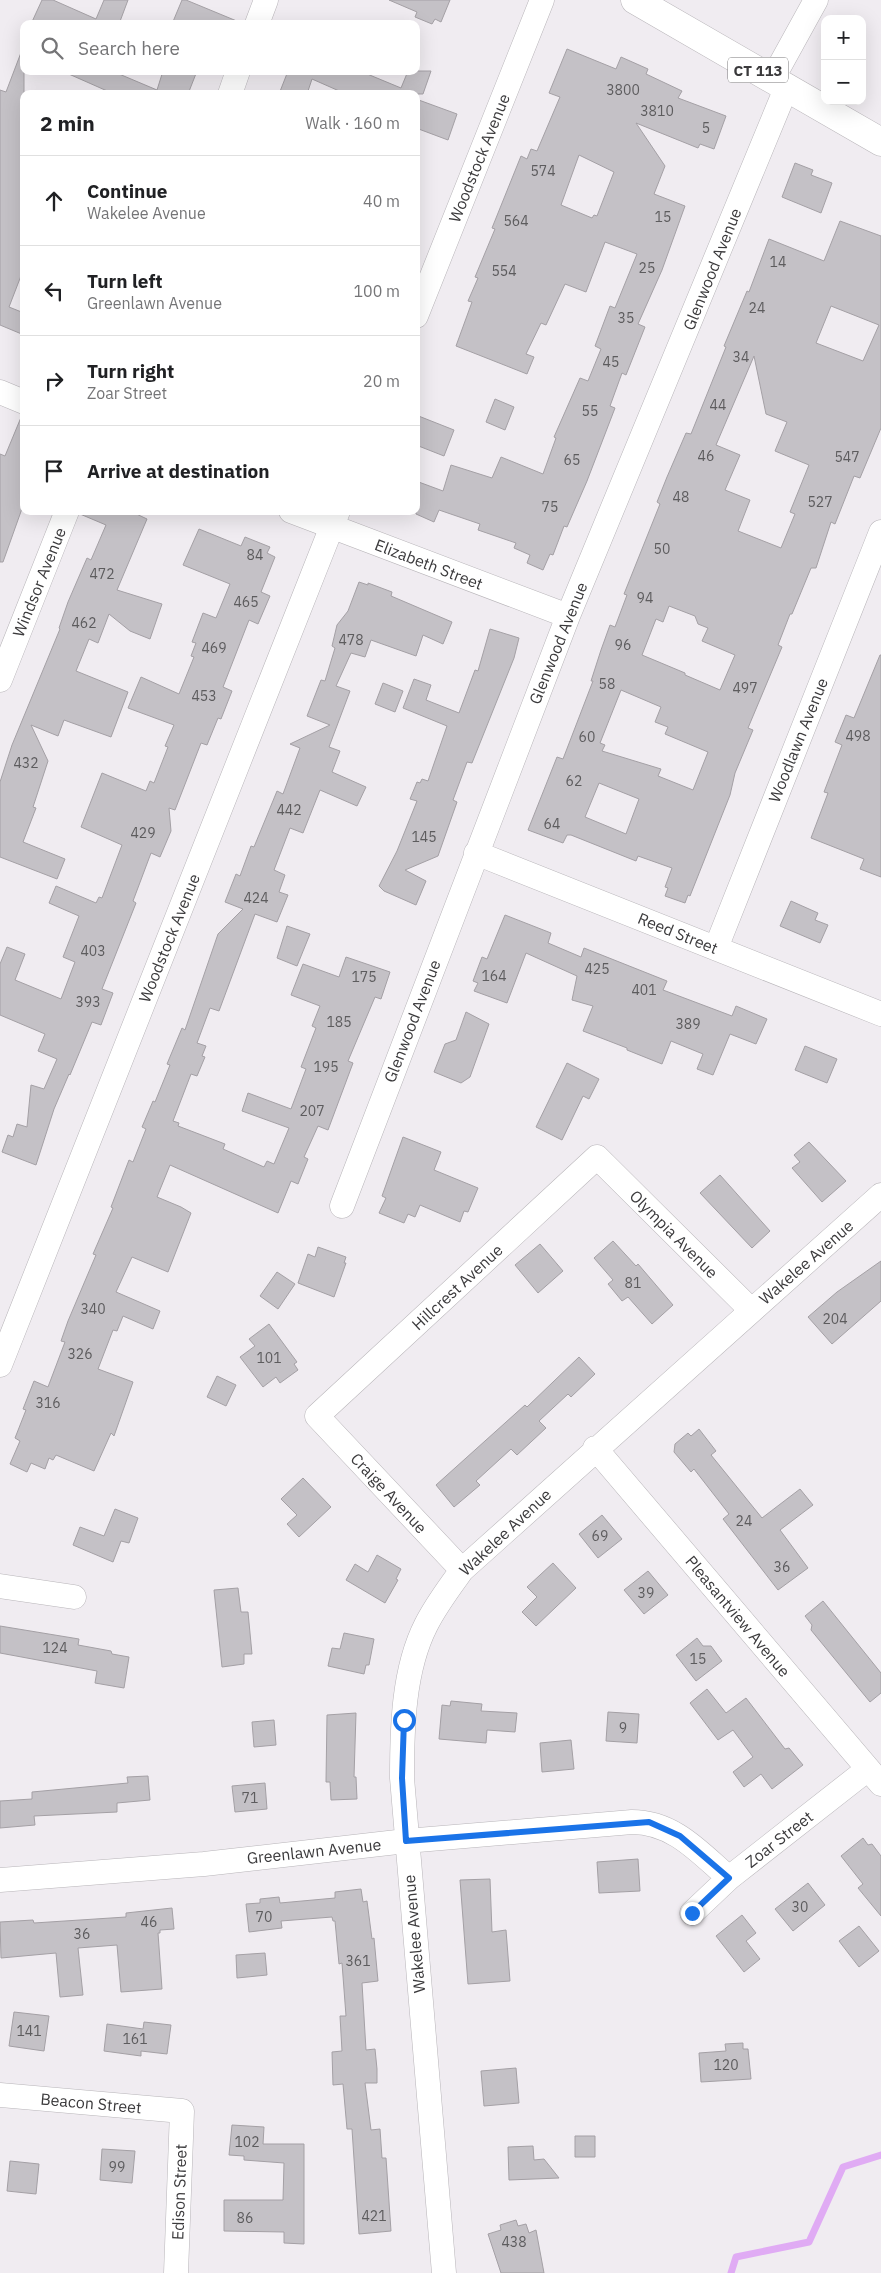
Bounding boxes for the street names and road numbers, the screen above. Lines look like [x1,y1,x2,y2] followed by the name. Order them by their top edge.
[728,58,788,82] road number: CT 113
[444,91,514,225] street label: Woodstock Avenue
[678,205,746,333] street label: Glenwood Avenue
[8,524,70,640] street label: Windsor Avenue
[372,534,486,594] street label: Elizabeth Street
[524,579,592,707] street label: Glenwood Avenue
[764,675,832,805] street label: Woodlawn Avenue
[134,871,204,1005] street label: Woodstock Avenue
[635,908,721,958] street label: Reed Street
[379,957,445,1085] street label: Glenwood Avenue
[626,1186,722,1282] street label: Olympia Avenue
[755,1215,858,1308] street label: Wakelee Avenue
[407,1240,507,1334] street label: Hillcrest Avenue
[347,1449,431,1538] street label: Craige Avenue
[455,1484,555,1580] street label: Wakelee Avenue
[681,1551,795,1681] street label: Pleasantview Avenue
[741,1806,817,1872] street label: Zoar Street
[246,1834,382,1868] street label: Greenlawn Avenue
[399,1874,429,1994] street label: Wakelee Avenue
[40,2089,142,2117] street label: Beacon Street
[167,2144,191,2240] street label: Edison Street

